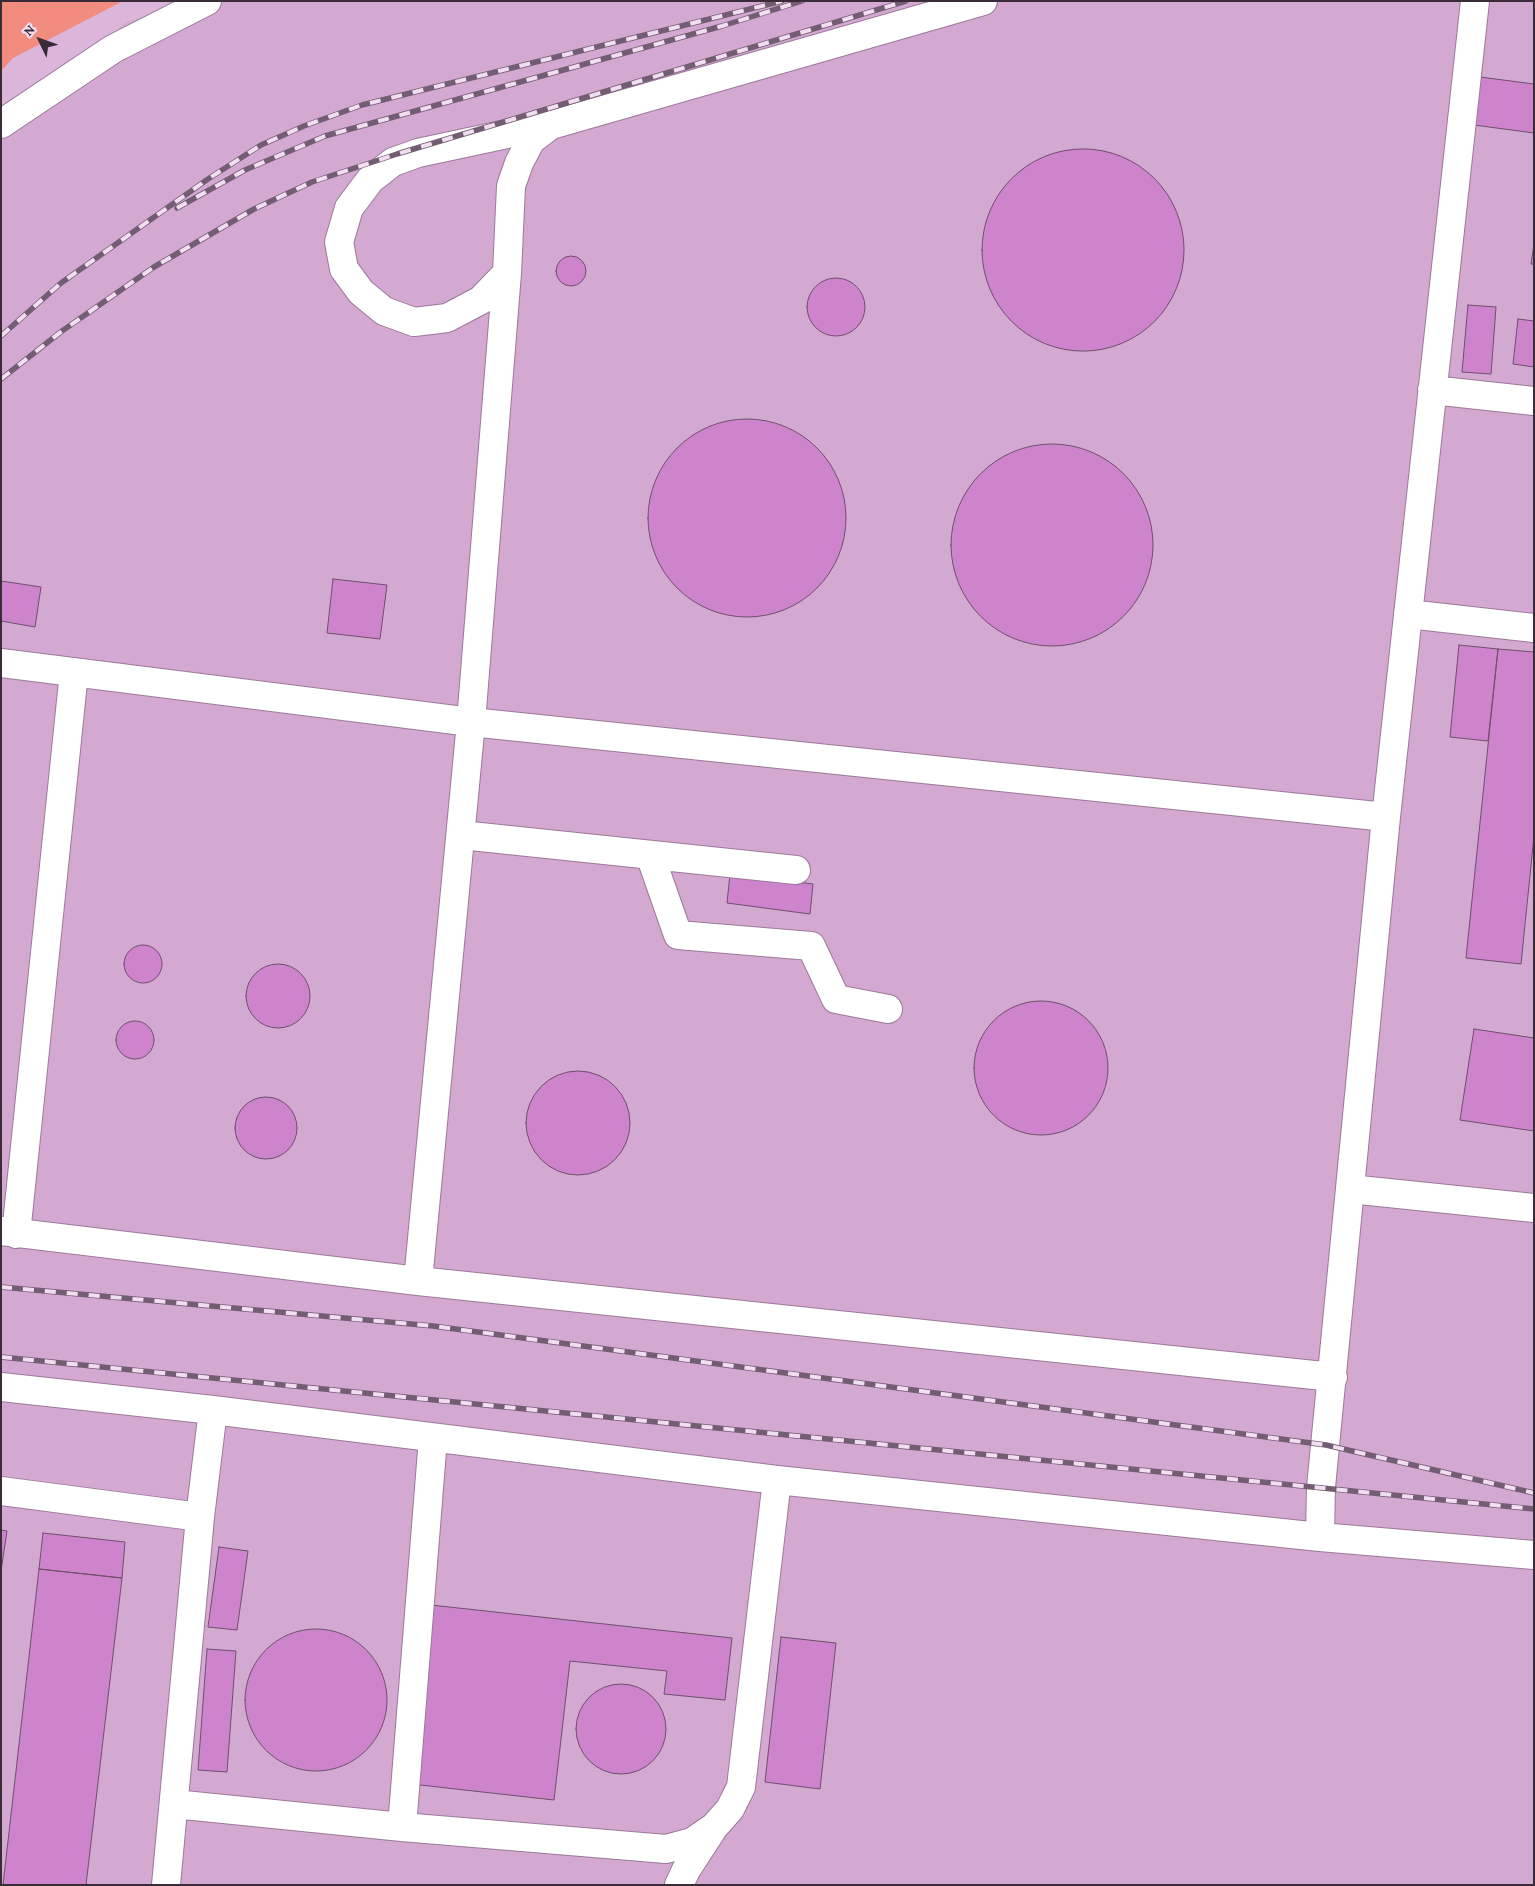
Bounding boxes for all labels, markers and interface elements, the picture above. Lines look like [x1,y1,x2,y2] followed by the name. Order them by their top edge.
[15,15,65,65] north arrow
[20,21,38,39] text: N

